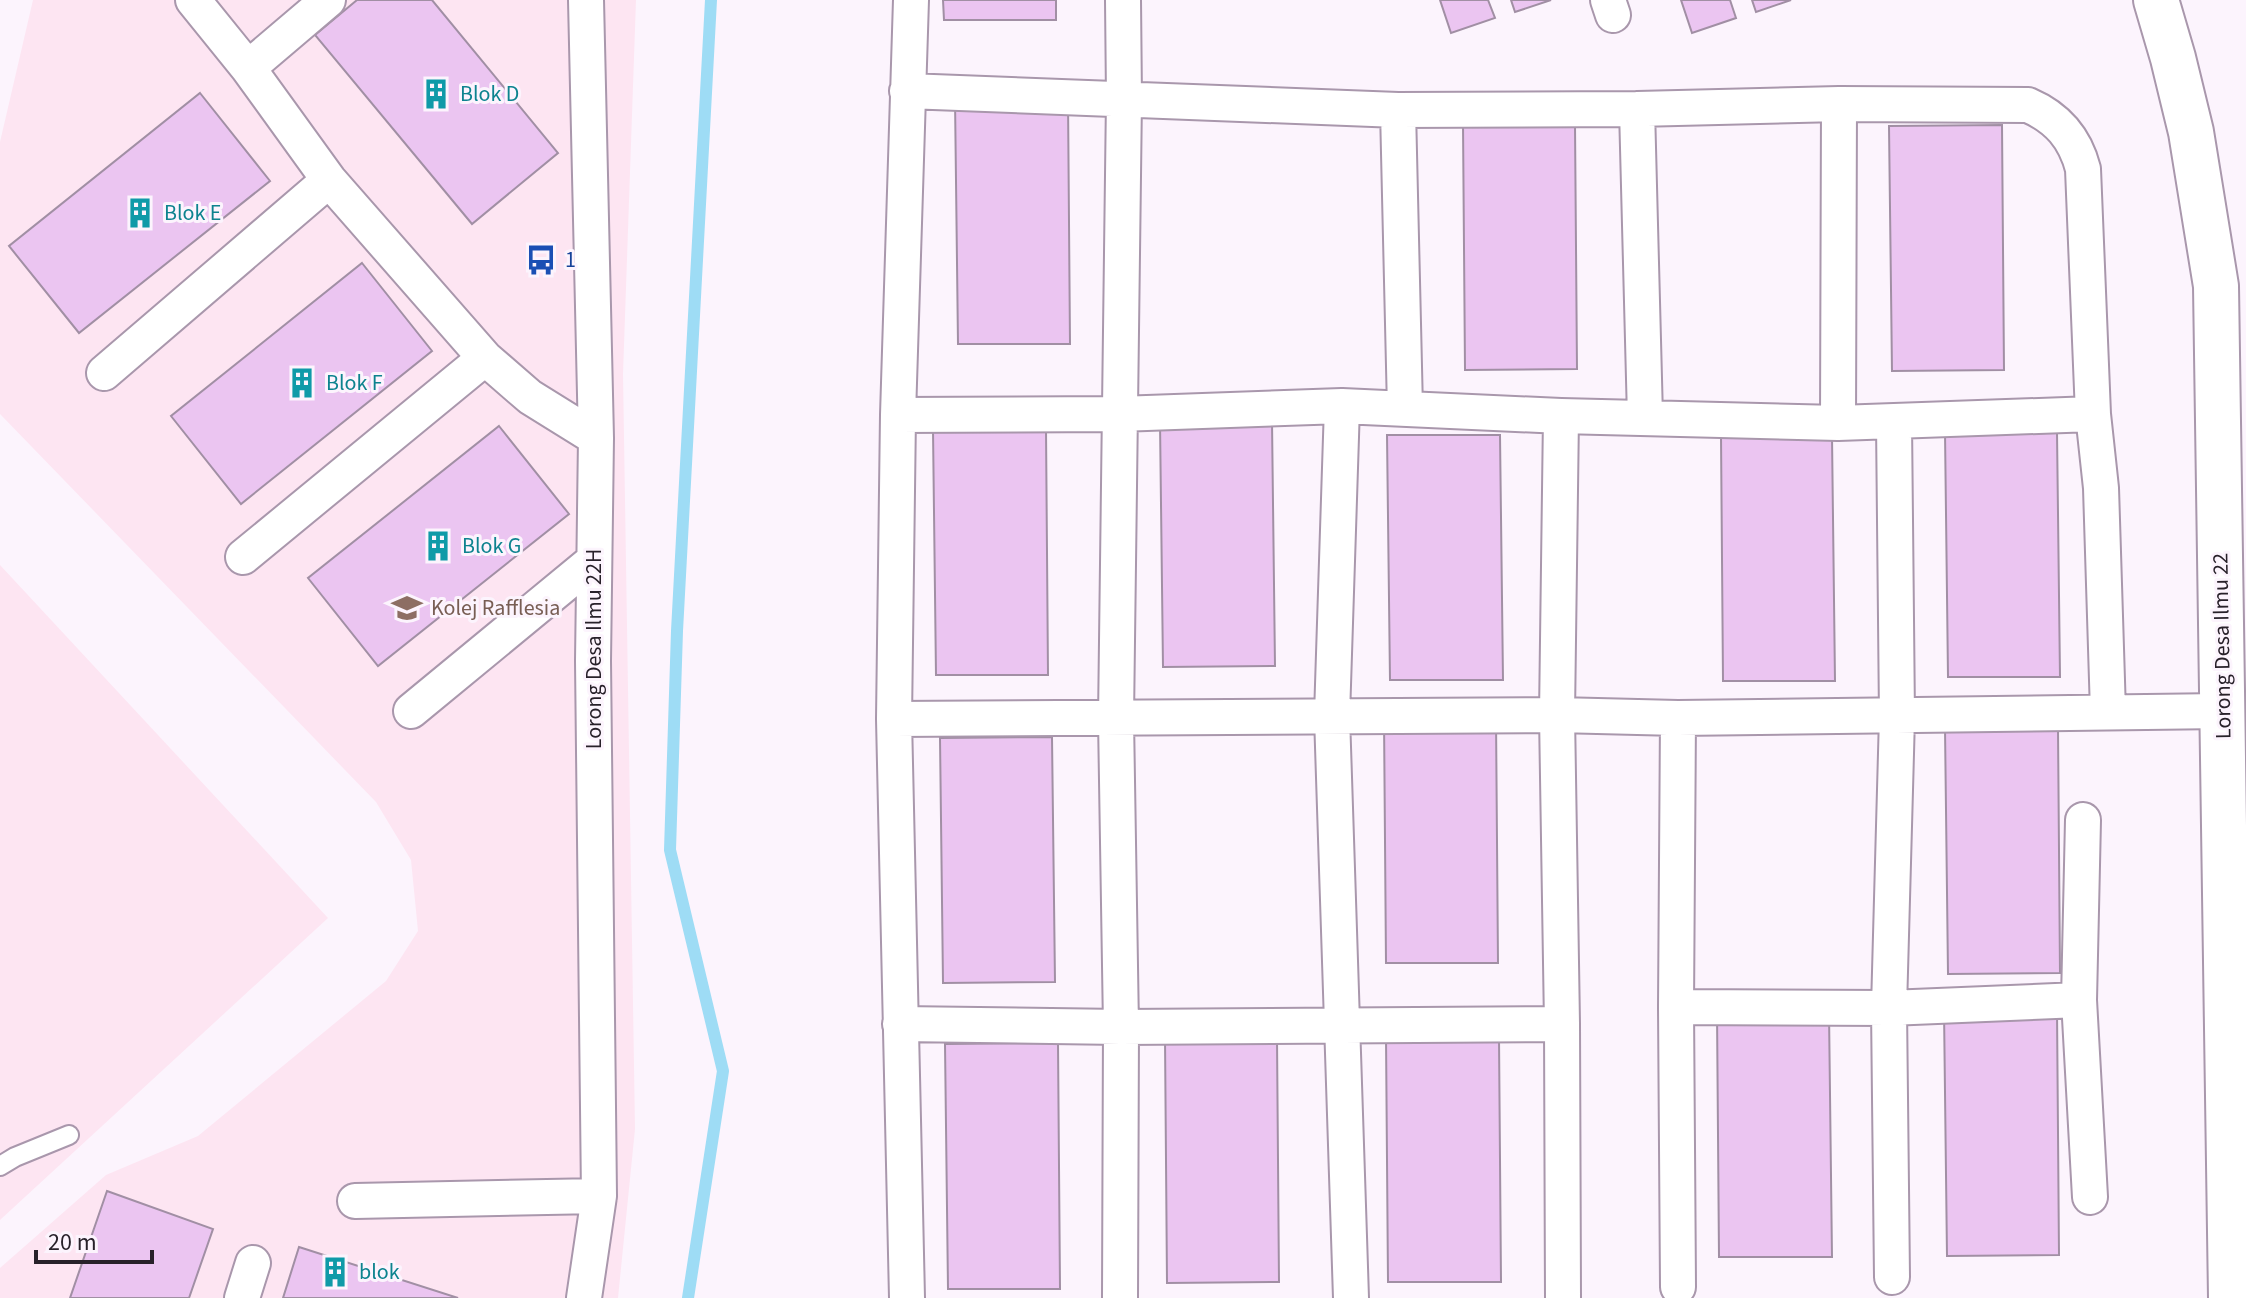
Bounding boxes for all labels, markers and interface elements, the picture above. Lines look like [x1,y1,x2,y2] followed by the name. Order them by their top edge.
[419,77,453,111] building icon: Blok D
[460,78,519,110] place label: Blok D
[123,196,157,230] building icon: Blok E
[164,197,221,229] place label: Blok E
[524,243,558,277] bus stop icon: 1
[565,244,576,276] place label: 1
[285,366,319,400] building icon: Blok F
[326,367,383,399] place label: Blok F
[421,529,455,563] building icon: Blok G
[462,530,521,562] place label: Blok G
[578,549,610,749] street label: Lorong Desa Ilmu 22H
[2204,553,2240,739] street label: Lorong Desa Ilmu 22
[390,591,424,625] school or university icon: Kolej Rafflesia
[431,592,560,624] place label: Kolej Rafflesia
[36,1214,152,1264] scale bar
[48,1225,97,1260] text: 20 m
[318,1255,352,1289] building icon: blok
[359,1256,400,1288] place label: blok

